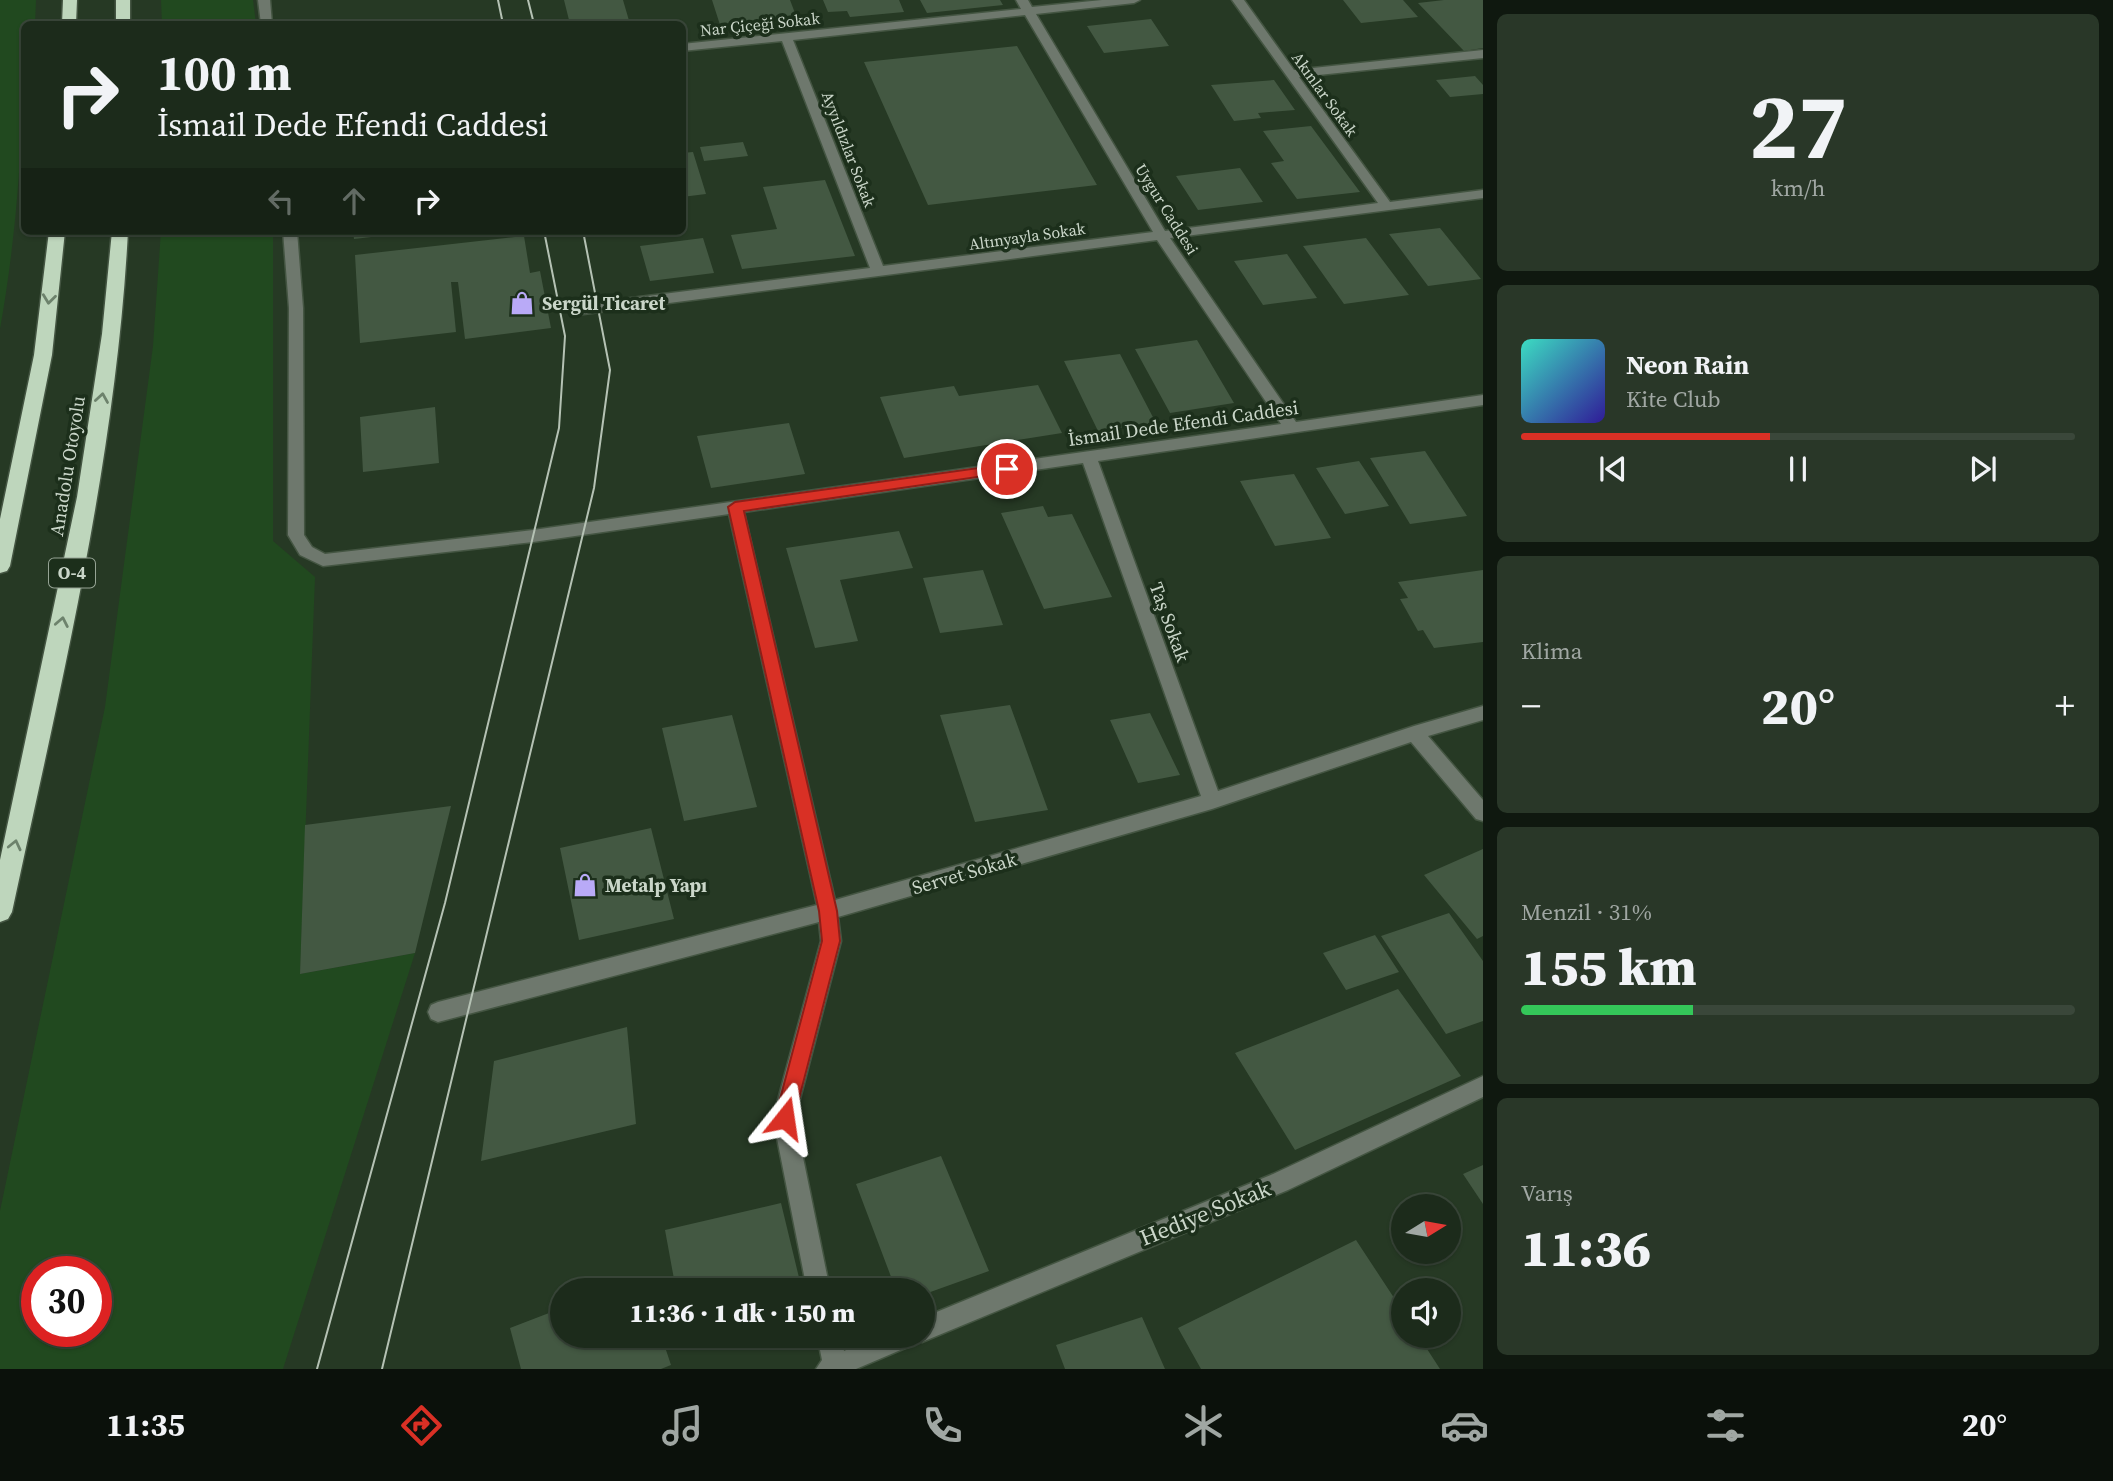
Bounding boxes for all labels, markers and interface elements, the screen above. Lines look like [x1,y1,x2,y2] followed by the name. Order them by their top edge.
[699,7,821,41] street label: Nar Çiçeği Sokak
[157,39,292,106] text: 100 m
[1287,47,1363,141] street label: Akınlar Sokak
[42,49,133,140] icon: right
[1749,64,1847,188] text: 27
[817,88,881,210] street label: Ayyıldızlar Sokak
[157,103,548,147] text: İsmail Dede Efendi Caddesi
[1130,159,1204,259] street label: Uygur Caddesi
[1771,172,1825,204] text: km/h
[262,182,300,220] icon: left
[335,182,373,220] icon: ahead
[408,182,446,220] icon: right
[967,217,1087,255] street label: Altınyayla Sokak
[508,289,536,317] shop icon: Sergül Ticaret
[542,290,665,316] place label: Sergül Ticaret
[42,293,57,305] one-way arrow
[1626,347,1749,383] text: Neon Rain
[1626,383,1721,415] text: Kite Club
[94,393,109,404] one-way arrow
[43,394,91,538] street label: Anadolu Otoyolu
[1066,394,1300,452] street label: İsmail Dede Efendi Caddesi
[977,439,1037,499] pin
[988,450,1026,488] icon: arrive
[1594,450,1632,488] icon: previous
[1779,450,1817,488] icon: pause
[1964,450,2002,488] icon: next
[49,558,95,588] road number: O-4
[1144,578,1197,666] street label: Taş Sokak
[54,617,69,628] one-way arrow
[1521,635,1582,667] text: Klima
[1761,670,1835,741] text: 20°
[1521,680,1541,732] text: −
[2055,680,2075,732] text: +
[7,839,21,851] one-way arrow
[909,846,1020,900] street label: Servet Sokak
[571,871,599,899] shop icon: Metalp Yapı
[605,872,707,898] place label: Metalp Yapı
[1521,896,1652,928] text: Menzil · 31%
[1521,931,1697,1002] text: 155 km
[748,1081,822,1155] position arrow
[1135,1172,1276,1254] street label: Hediye Sokak
[1521,1177,1573,1209] text: Varış
[1391,1194,1461,1264] north arrow
[1391,1194,1461,1348] map controls
[1521,1212,1651,1283] text: 11:36
[21,1256,112,1347] speed limit sign: 30
[1391,1278,1461,1348] button: sound
[630,1295,855,1331] text: 11:36 · 1 dk · 150 m
[397,1401,446,1450] icon: directions
[658,1401,707,1450] icon: music
[918,1401,967,1450] icon: phone
[1179,1401,1228,1450] icon: climate
[1440,1401,1489,1450] icon: car
[1701,1401,1750,1450] icon: filters
[106,1403,185,1447] text: 11:35
[1962,1403,2007,1447] text: 20°

